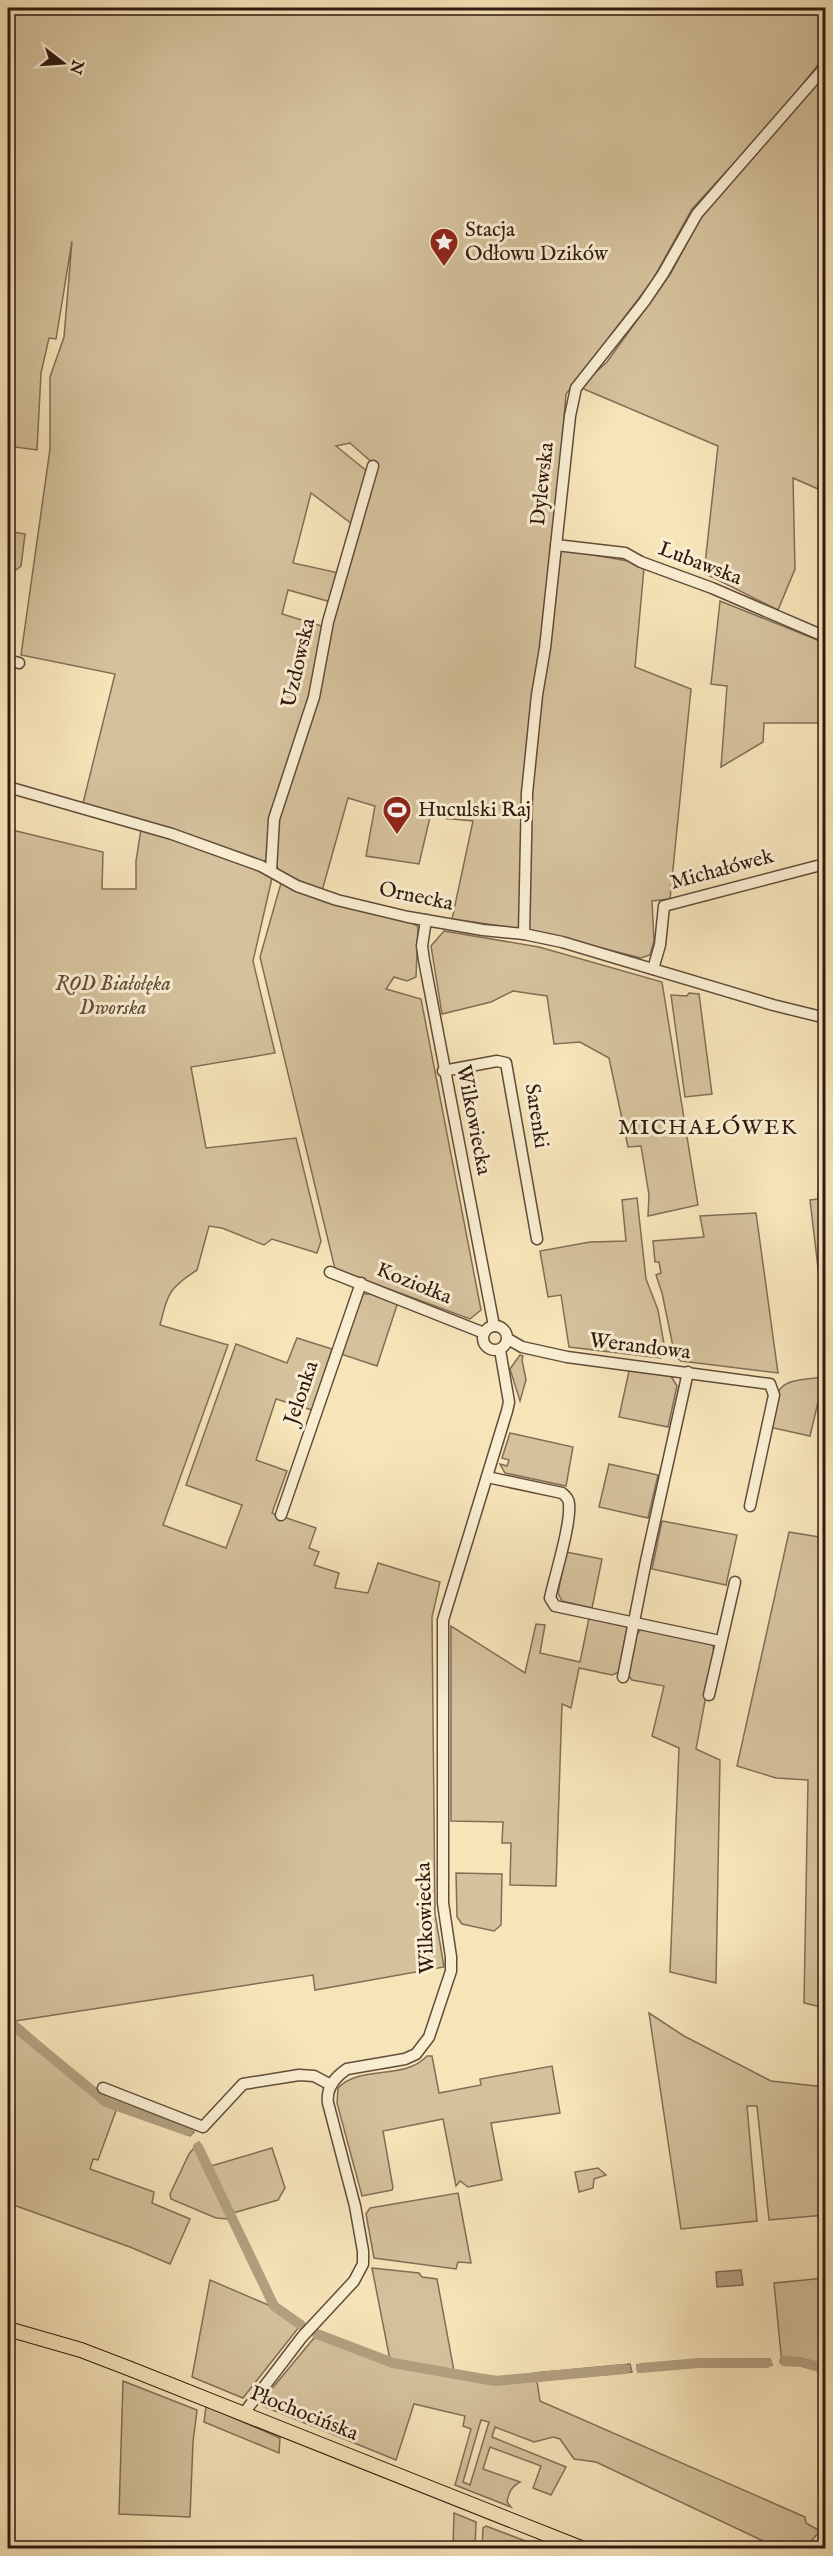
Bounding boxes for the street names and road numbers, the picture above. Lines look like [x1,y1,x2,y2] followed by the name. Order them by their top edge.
[525,440,561,527] street label: Dylewska
[654,536,746,593] street label: Lubawska
[276,615,323,710] street label: Uzdowska
[667,843,777,897] street label: Michałówek
[376,876,457,918] street label: Ornecka
[449,1063,497,1178] street label: Wilkowiecka
[518,1082,554,1150] street label: Sarenki
[372,1257,457,1312] street label: Koziołka
[588,1327,693,1367] street label: Werandowa
[278,1356,326,1431] street label: Jelonka
[411,1861,441,1974] street label: Wilkowiecka
[246,2380,363,2448] street label: Płochocińska

